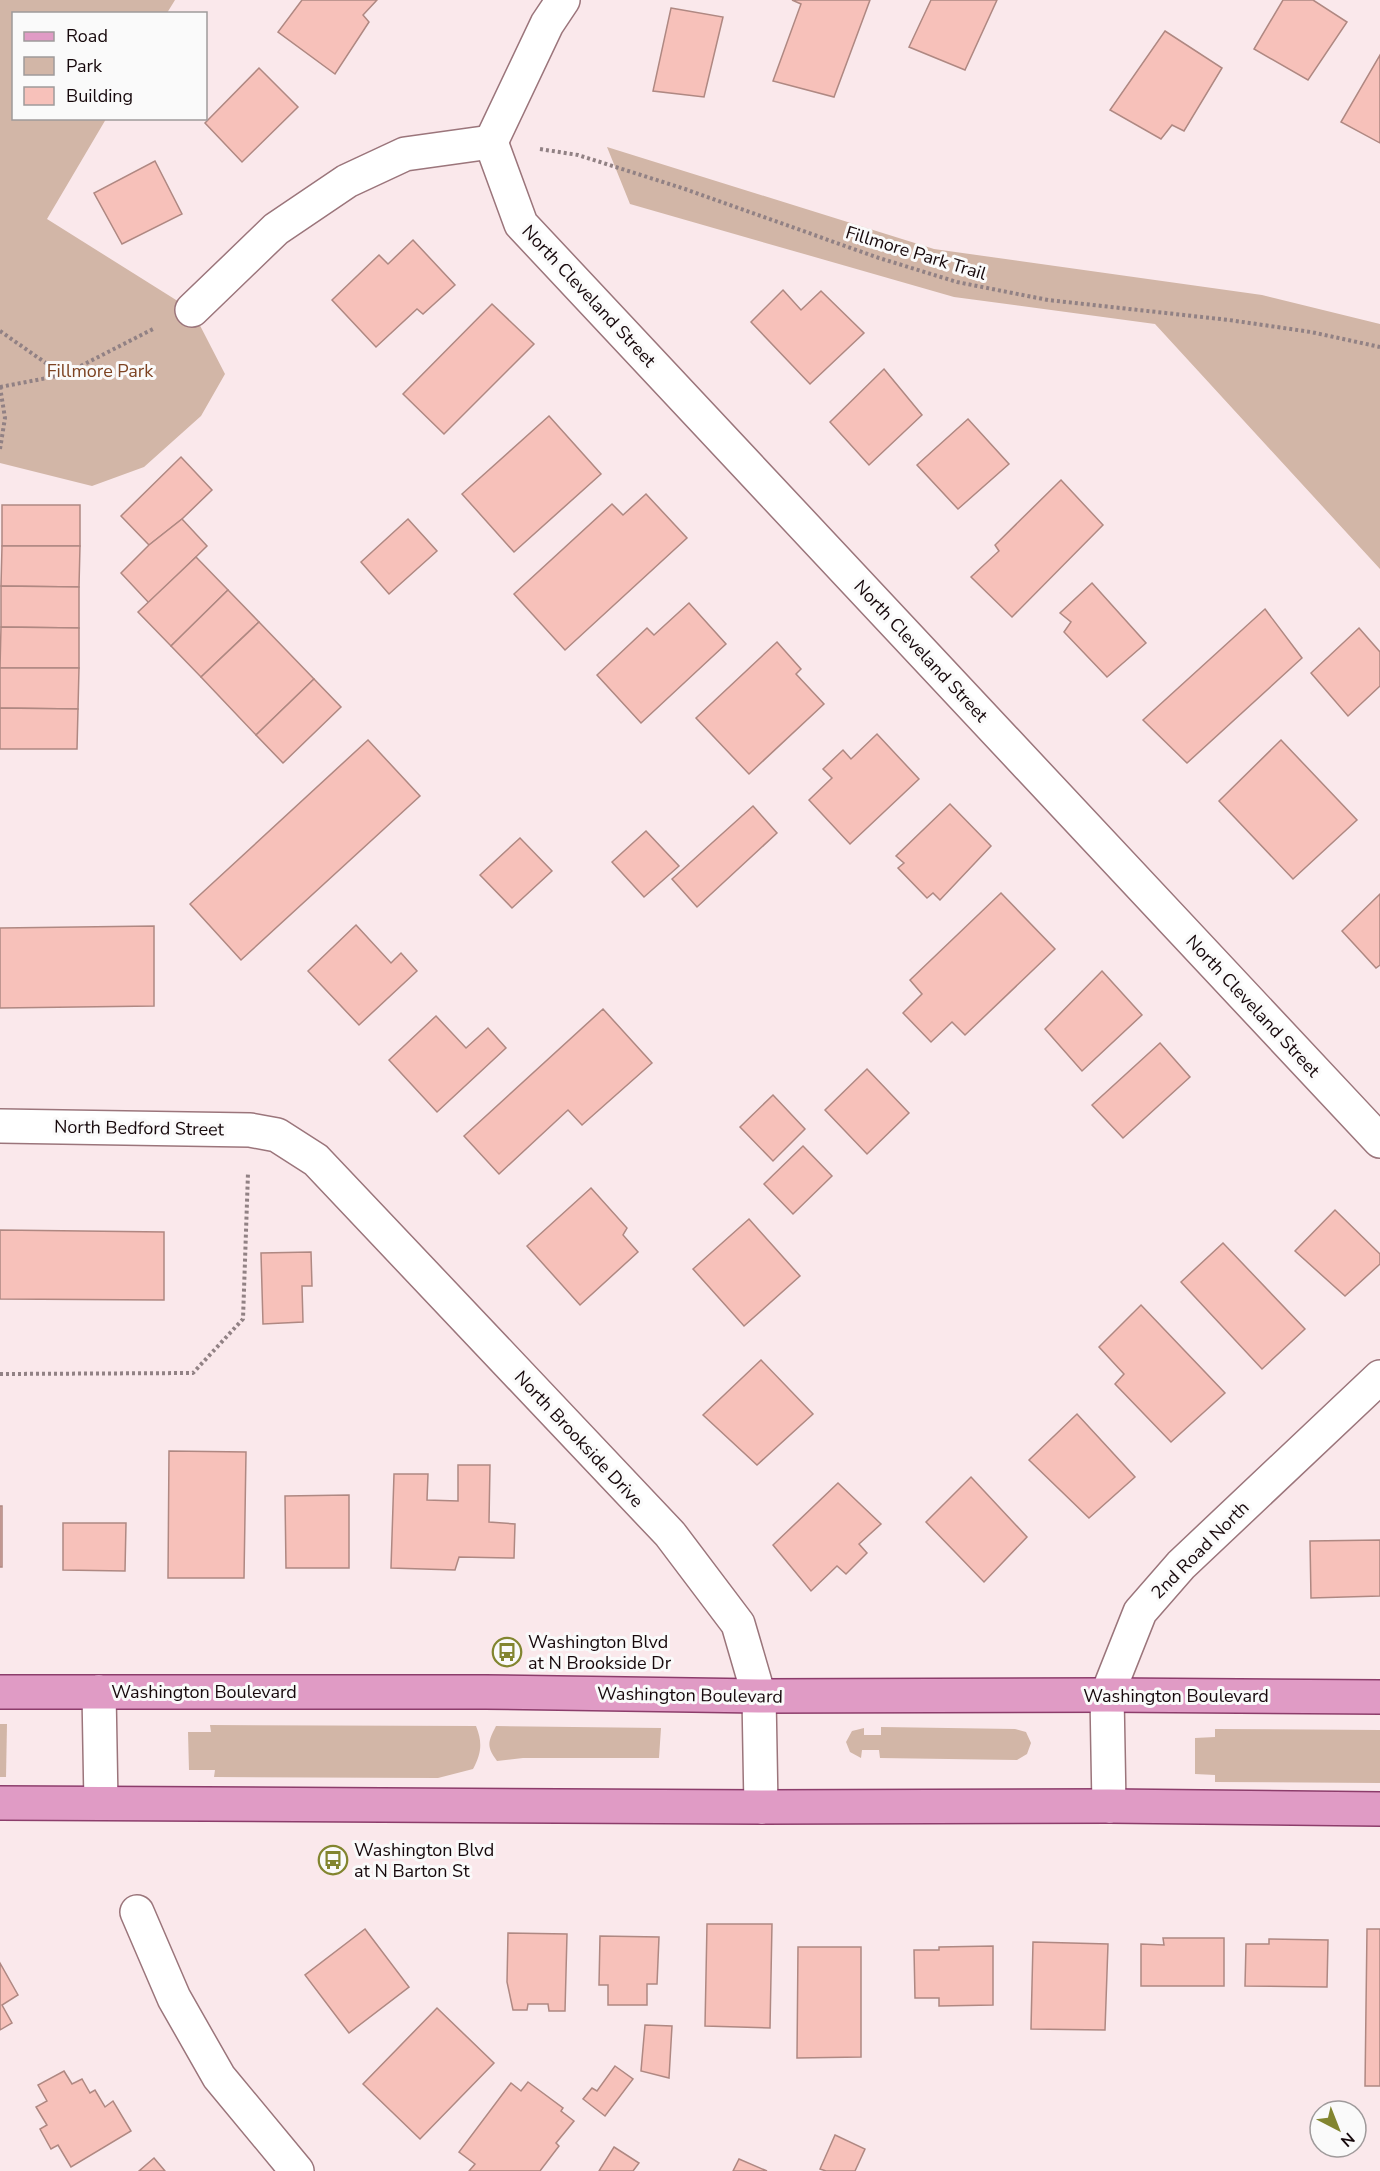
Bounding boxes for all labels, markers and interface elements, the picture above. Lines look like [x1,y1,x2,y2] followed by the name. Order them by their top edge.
[12,12,207,120] legend
[66,24,108,48] text: Road
[66,54,103,78] text: Park
[66,84,133,108] text: Building
[517,220,662,373] street label: North Cleveland Street
[843,220,990,286] street label: Fillmore Park Trail
[47,359,154,383] park label: Fillmore Park
[849,575,994,728] street label: North Cleveland Street
[1181,930,1326,1083] street label: North Cleveland Street
[54,1115,225,1141] street label: North Bedford Street
[509,1365,649,1513] street label: North Brookside Drive
[1146,1496,1254,1604] street label: 2nd Road North
[528,1630,672,1675] place label: Washington Blvd at N Brookside Dr
[491,1636,523,1668] bus stop icon: Washington Blvd at N Brookside Dr
[111,1680,297,1704] street label: Washington Boulevard
[597,1681,783,1709] street label: Washington Boulevard
[1083,1684,1269,1708] street label: Washington Boulevard
[354,1838,494,1883] place label: Washington Blvd at N Barton St
[317,1844,349,1876] bus stop icon: Washington Blvd at N Barton St
[1308,2099,1368,2159] north arrow
[1336,2127,1359,2152] text: N

